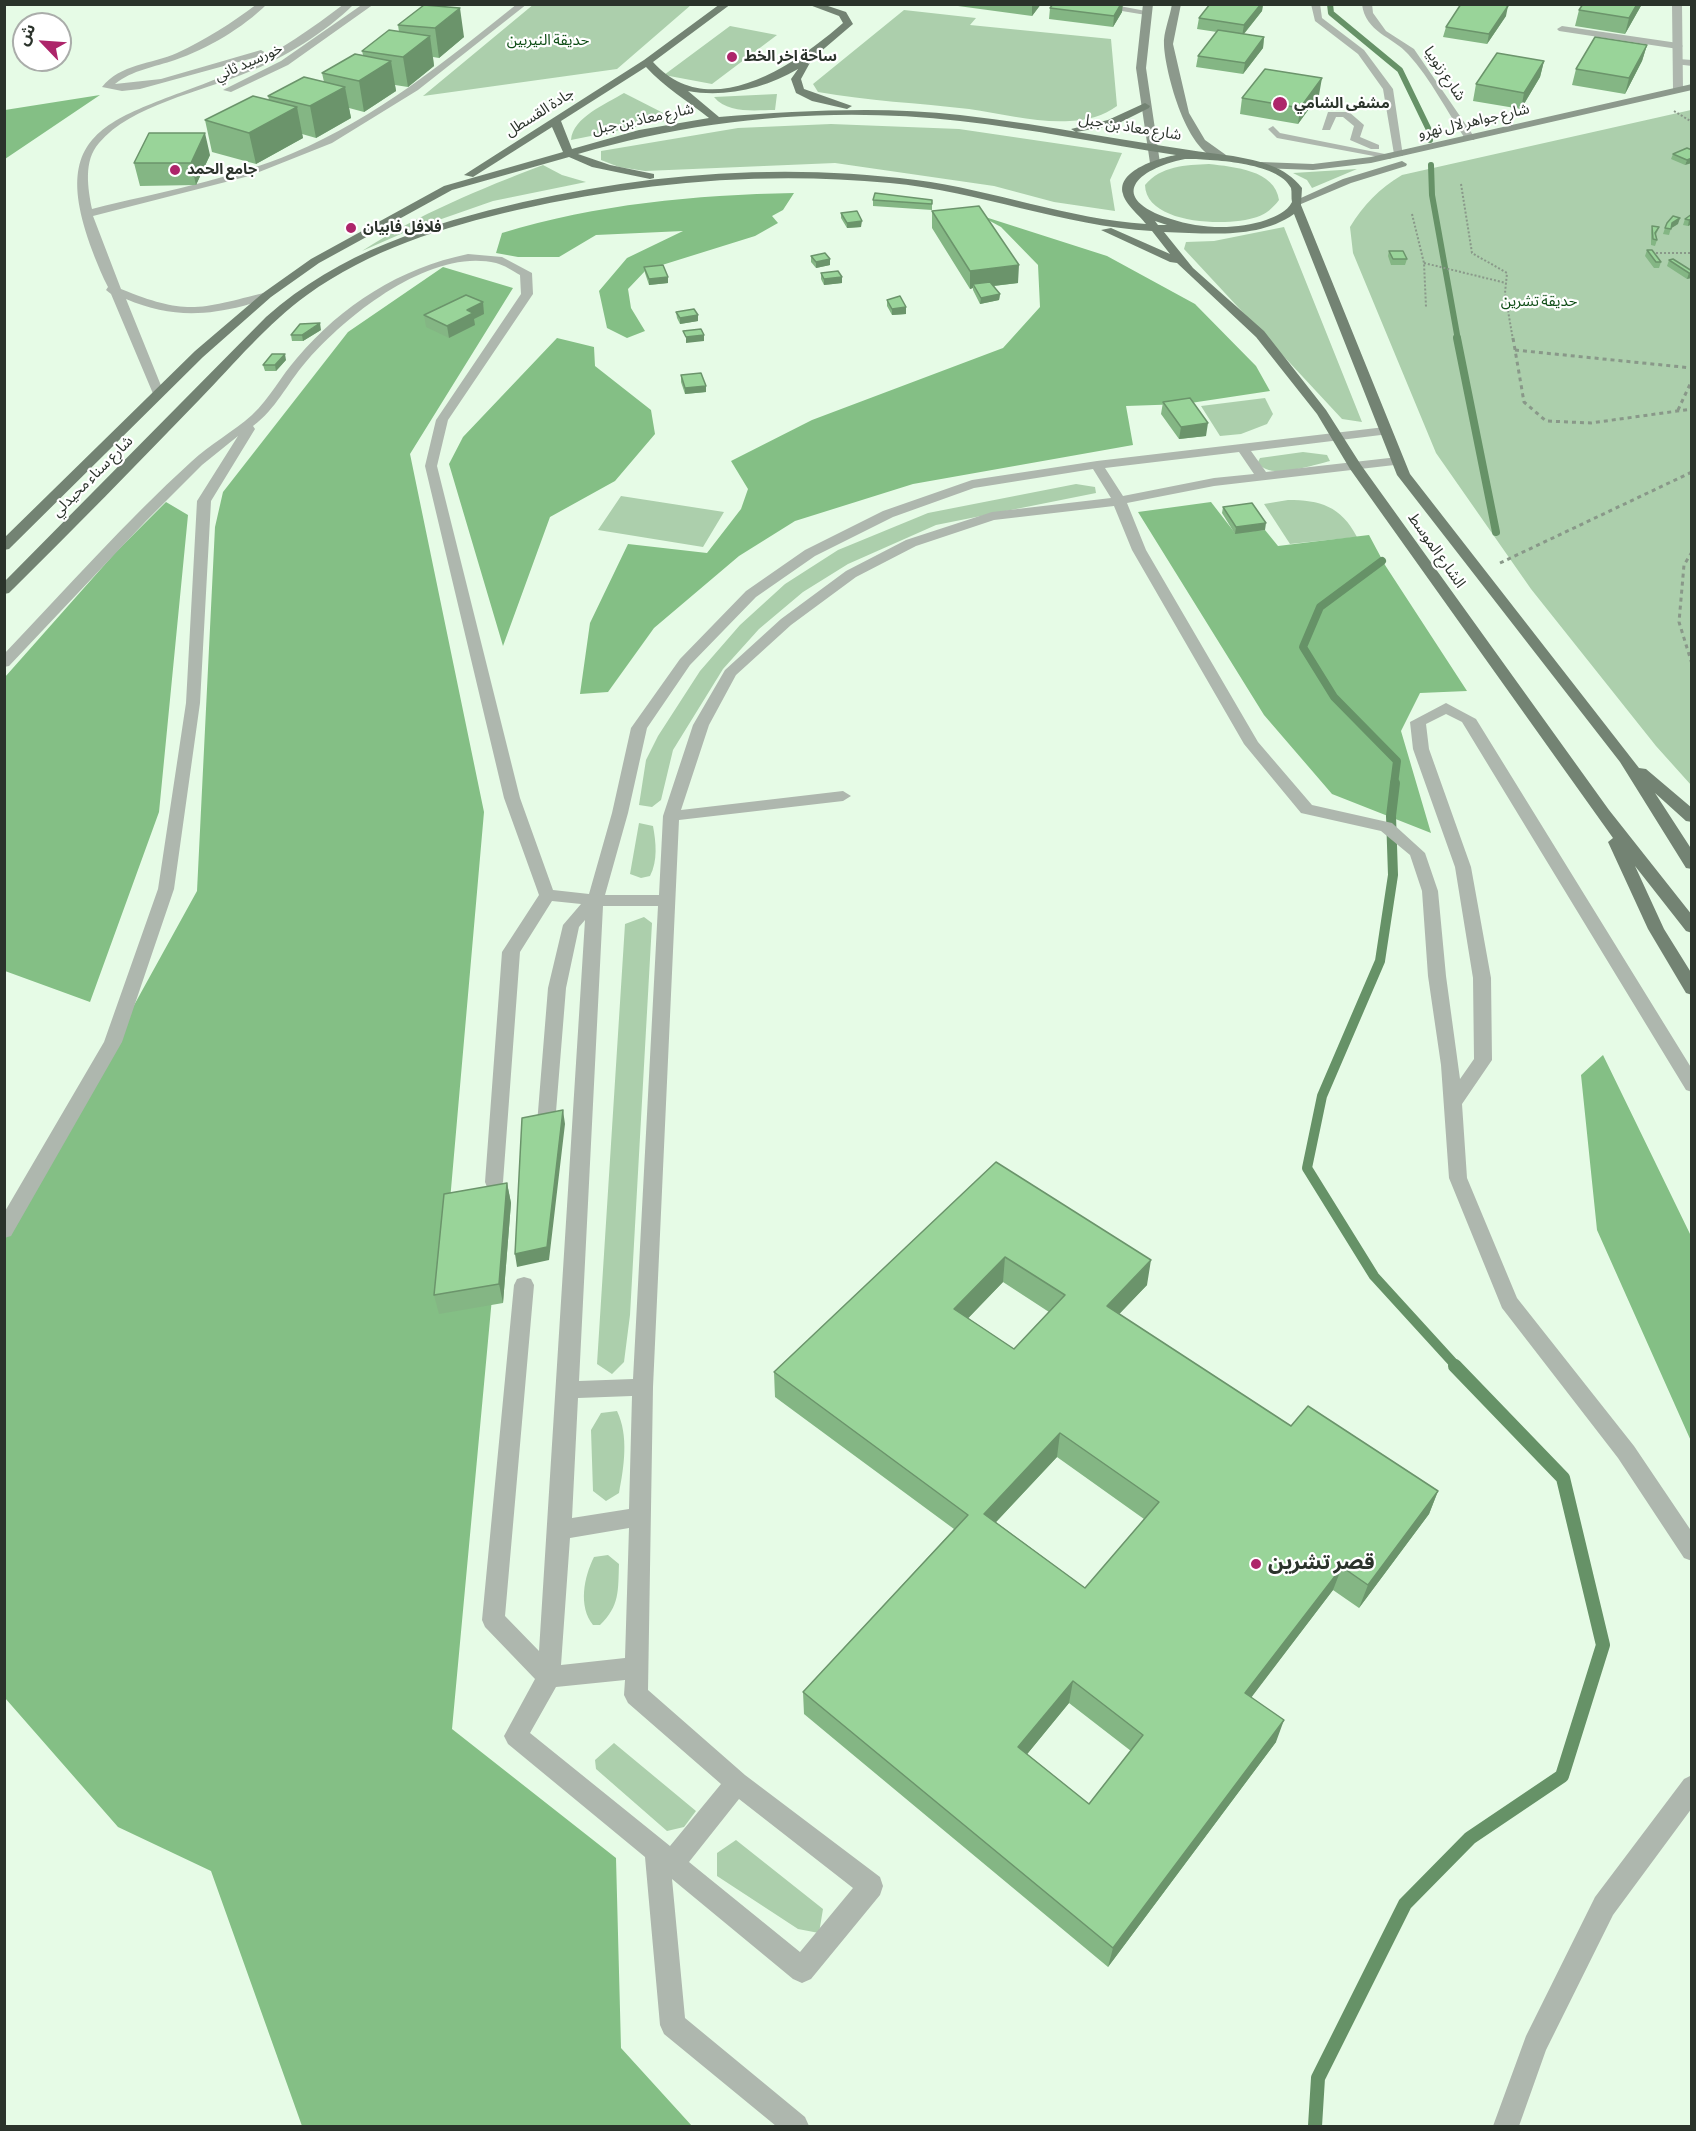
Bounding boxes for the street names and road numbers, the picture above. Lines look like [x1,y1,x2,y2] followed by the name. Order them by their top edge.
[212,40,286,86] street label: خورسيد ثاني
[1419,43,1469,105] street label: شارع زنوبيا
[502,85,578,141] street label: جادة القسطل
[591,100,695,140] street label: شارع معاذ بن جبل
[1417,100,1531,144] street label: شارع جواهر لال نهرو
[1077,111,1183,145] street label: شارع معاذ بن جبل
[49,433,137,521] street label: شارع سناء محيدلي
[1404,510,1468,592] street label: الشارع الموسط

